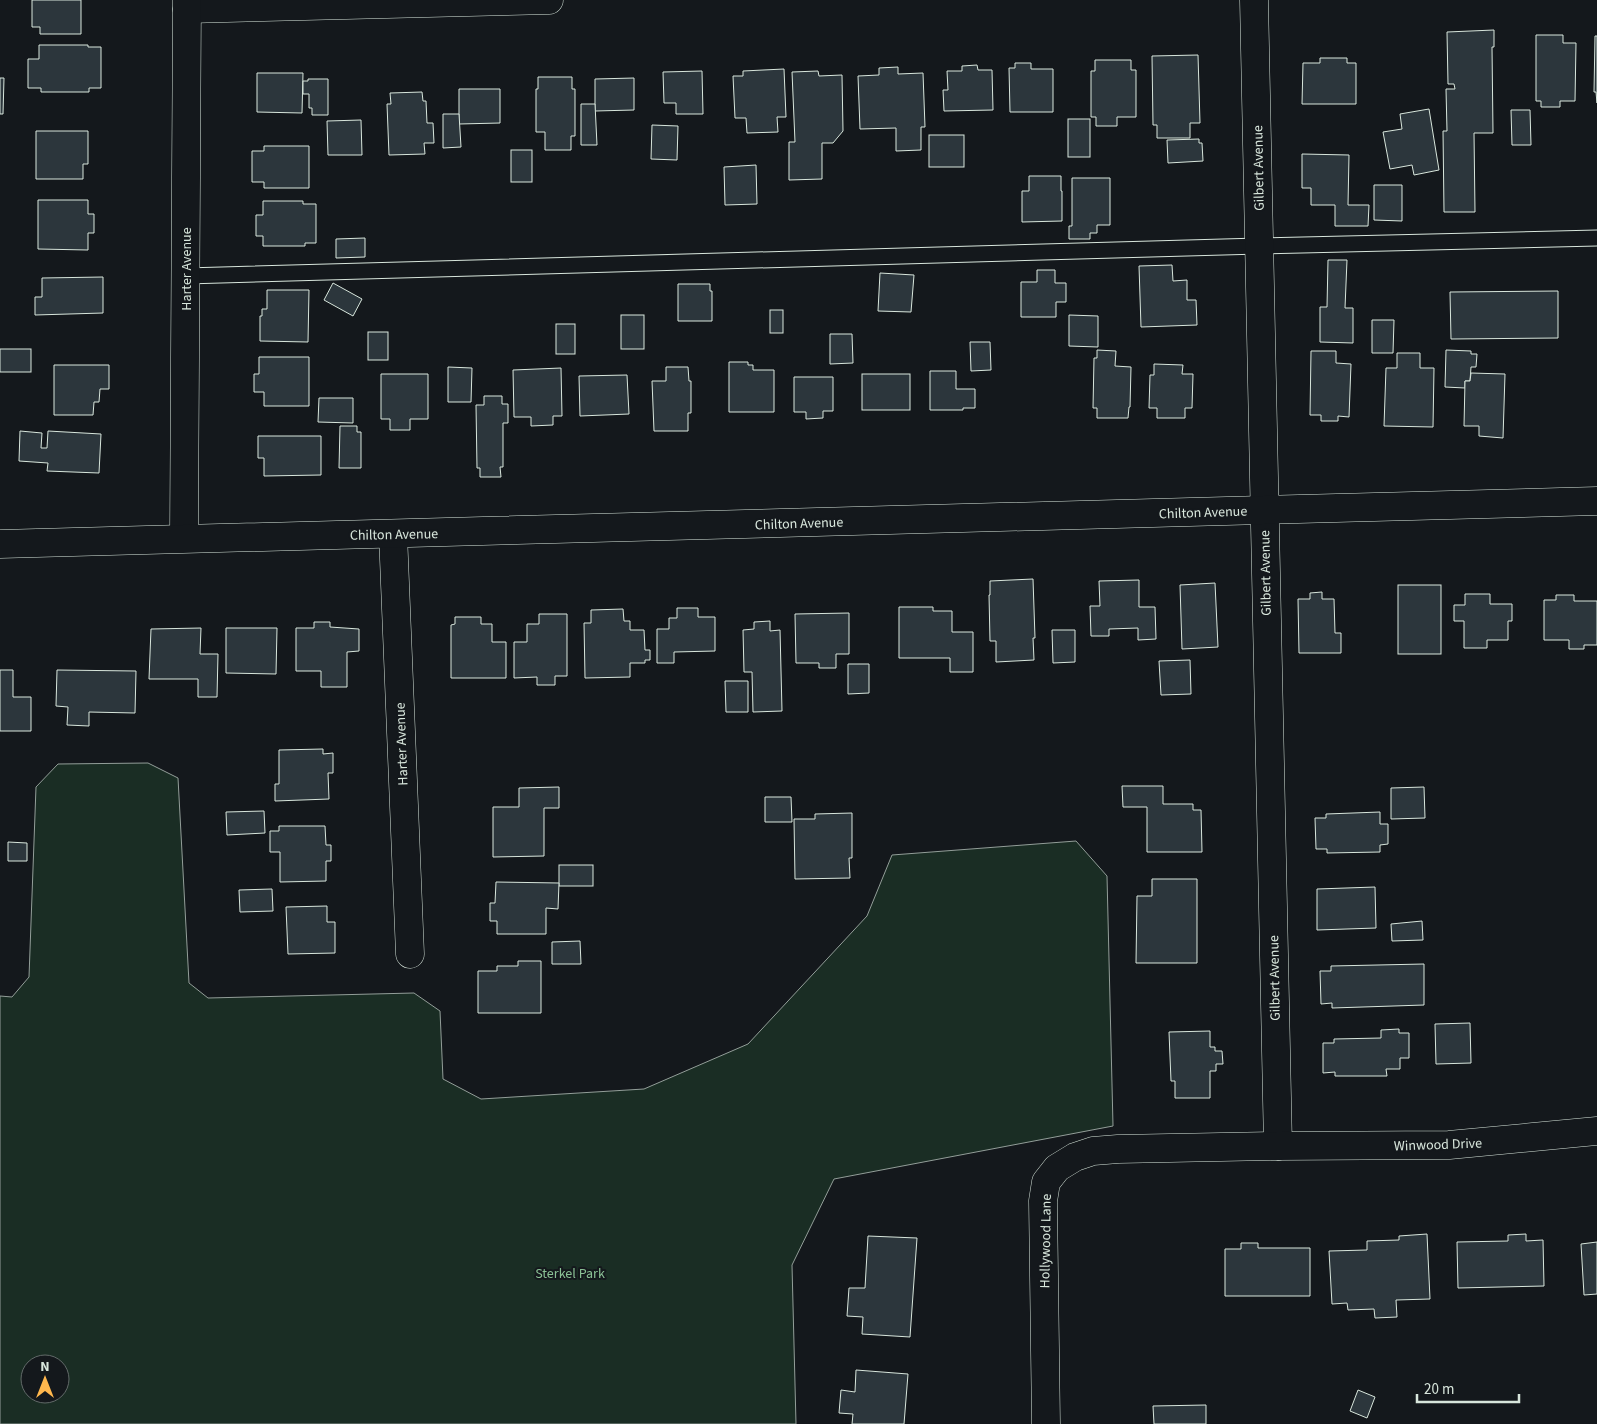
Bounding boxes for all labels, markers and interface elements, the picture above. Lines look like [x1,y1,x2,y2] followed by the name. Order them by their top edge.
[1248,125,1270,211] street label: Gilbert Avenue
[177,227,197,311] street label: Harter Avenue
[1159,501,1248,525] street label: Chilton Avenue
[755,512,844,536] street label: Chilton Avenue
[350,524,438,546] street label: Chilton Avenue
[1255,530,1277,616] street label: Gilbert Avenue
[391,702,413,786] street label: Harter Avenue
[1264,935,1286,1021] street label: Gilbert Avenue
[1394,1133,1483,1157] street label: Winwood Drive
[1035,1193,1057,1288] street label: Hollywood Lane
[535,1264,605,1284] park label: Sterkel Park
[20,1354,70,1404] north arrow
[40,1357,50,1377] text: N
[1417,1372,1520,1404] scale bar
[1424,1379,1454,1400] text: 20 m

